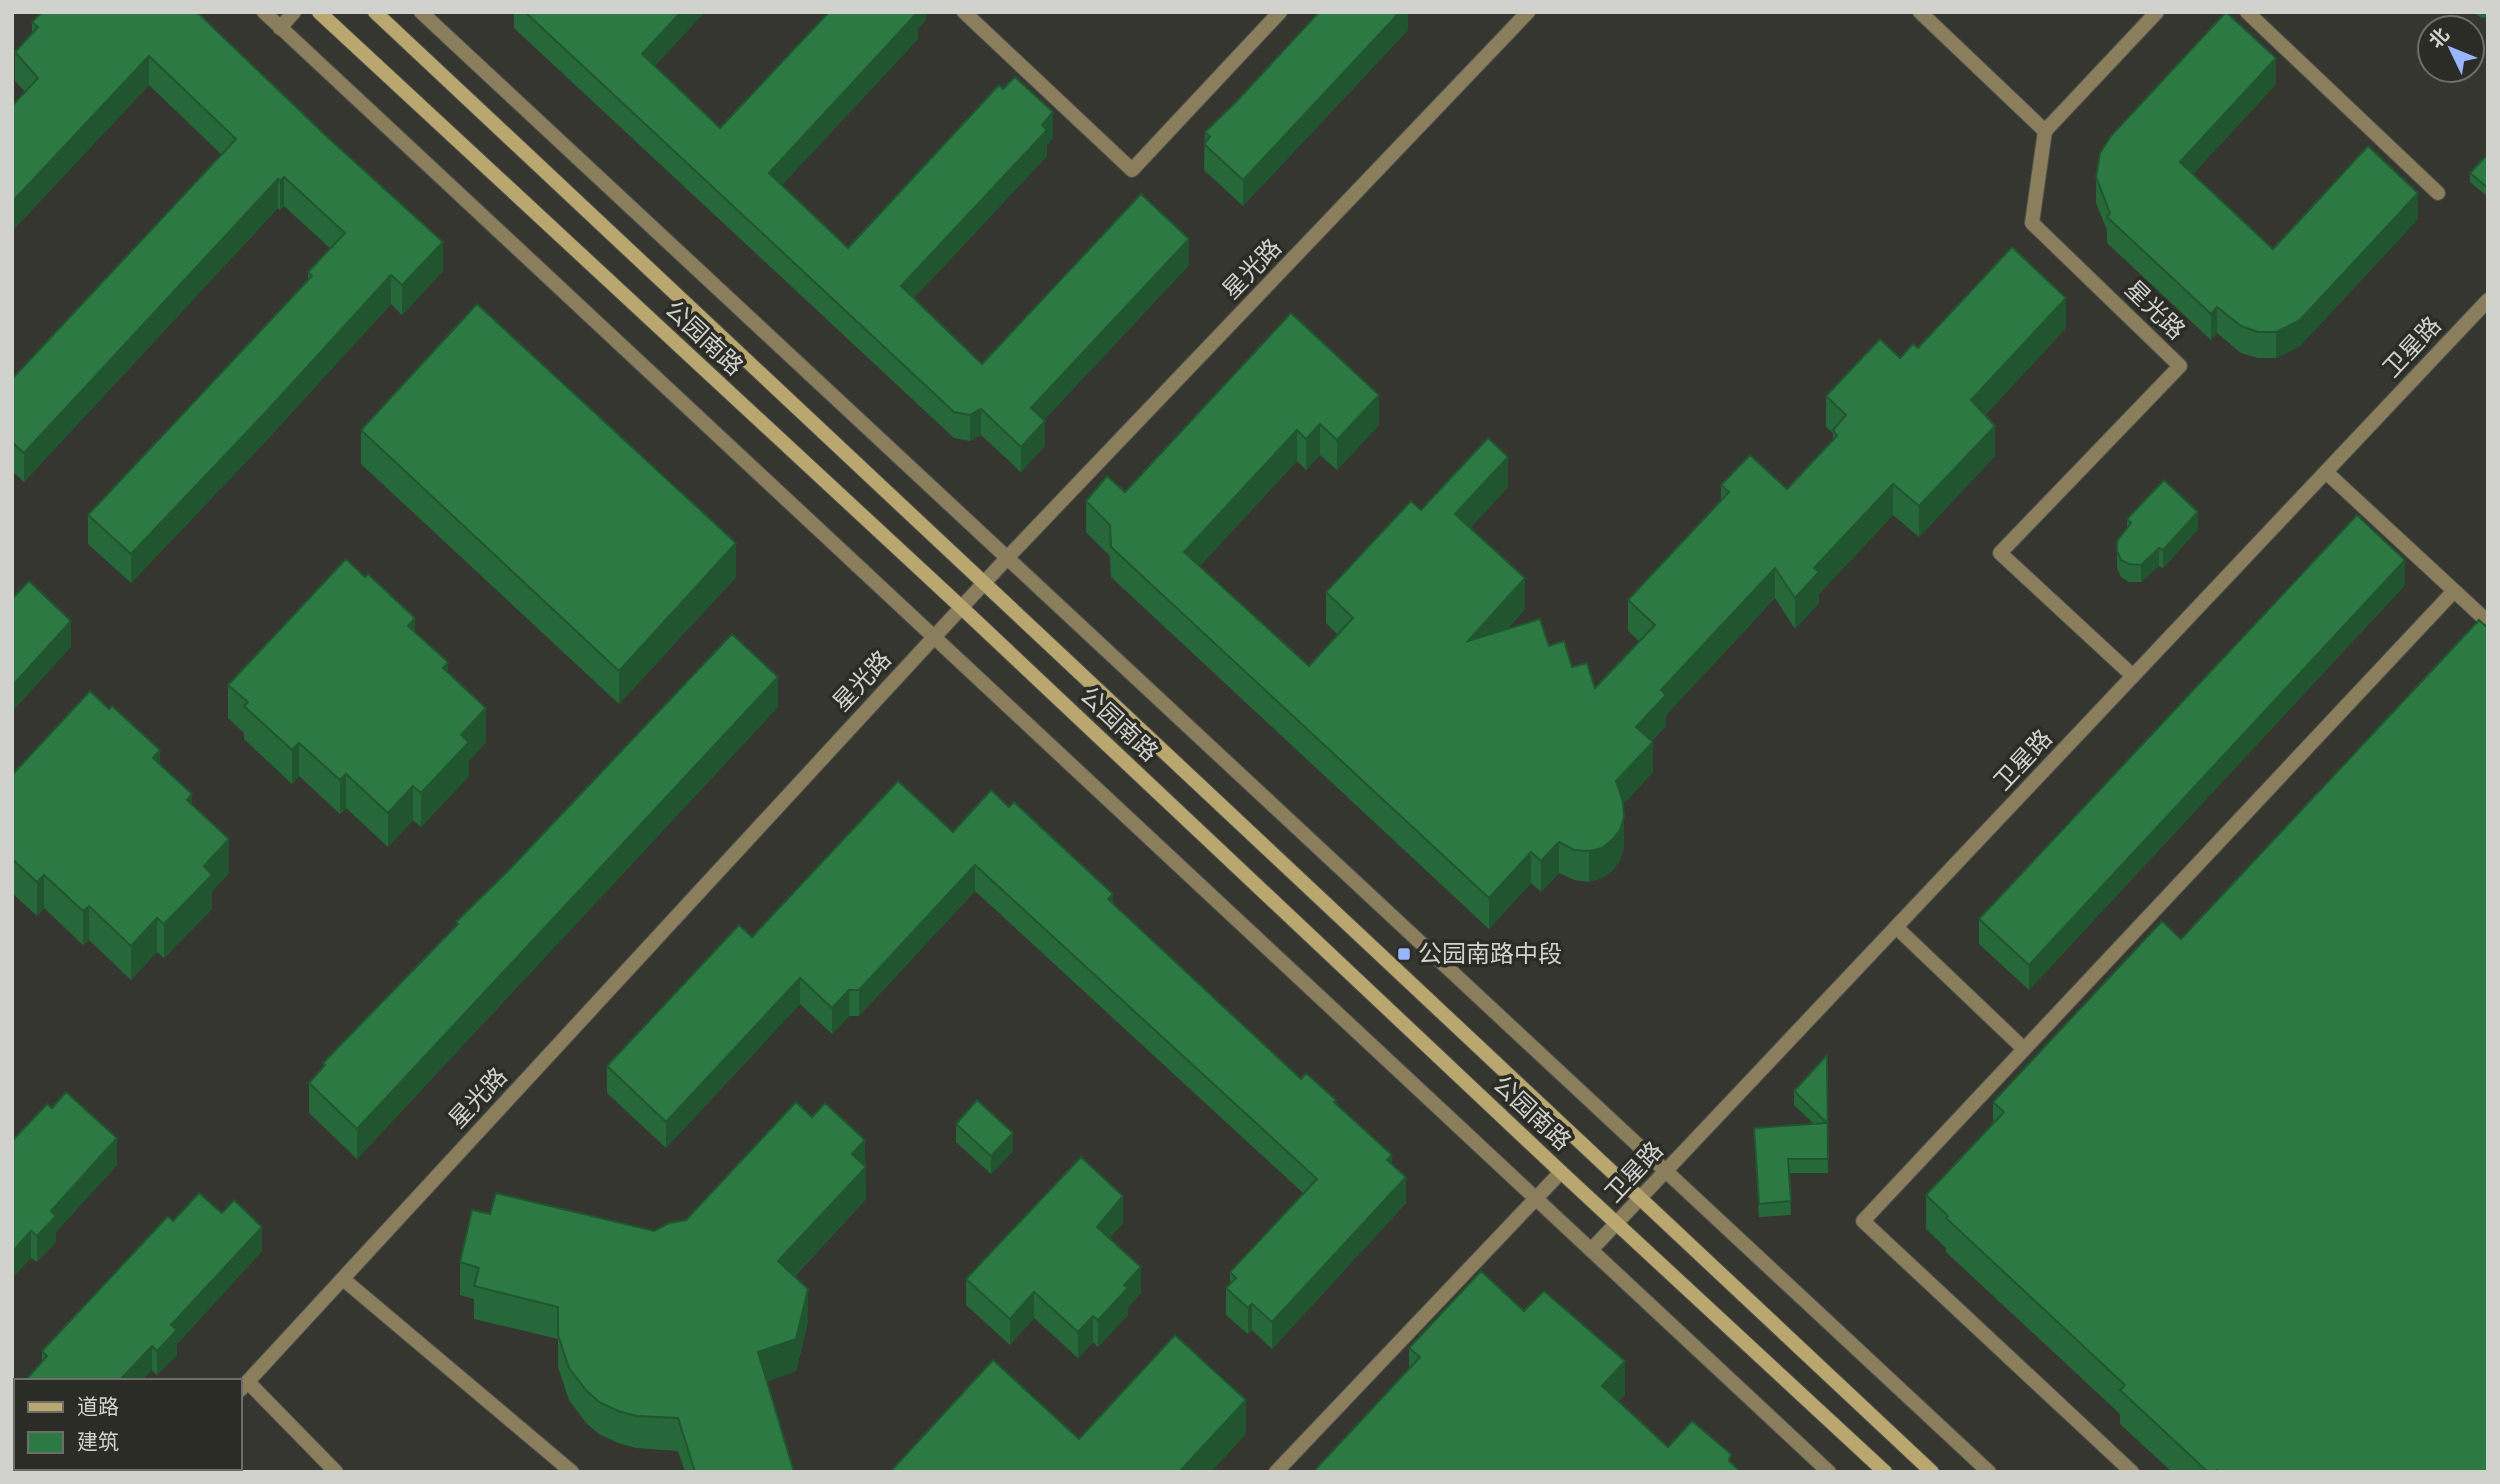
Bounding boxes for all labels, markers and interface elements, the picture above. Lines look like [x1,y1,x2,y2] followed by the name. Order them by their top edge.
[2416,14,2486,84] north arrow
[2423,22,2454,53] text: 北
[1215,232,1288,305] street label: 星光路
[2119,273,2192,346] street label: 星光路
[659,294,750,382] street label: 公园南路
[2376,310,2448,384] street label: 卫星路
[826,644,898,718] street label: 星光路
[1074,680,1165,768] street label: 公园南路
[1987,723,2059,797] street label: 卫星路
[1418,938,1562,969] place label: 公园南路中段
[1396,946,1412,962] marker: 公园南路中段
[442,1061,514,1135] street label: 星光路
[1487,1069,1578,1157] street label: 公园南路
[1598,1135,1670,1209] street label: 卫星路
[14,1379,242,1470] legend
[77,1393,119,1420] text: 道路
[77,1428,119,1455] text: 建筑

